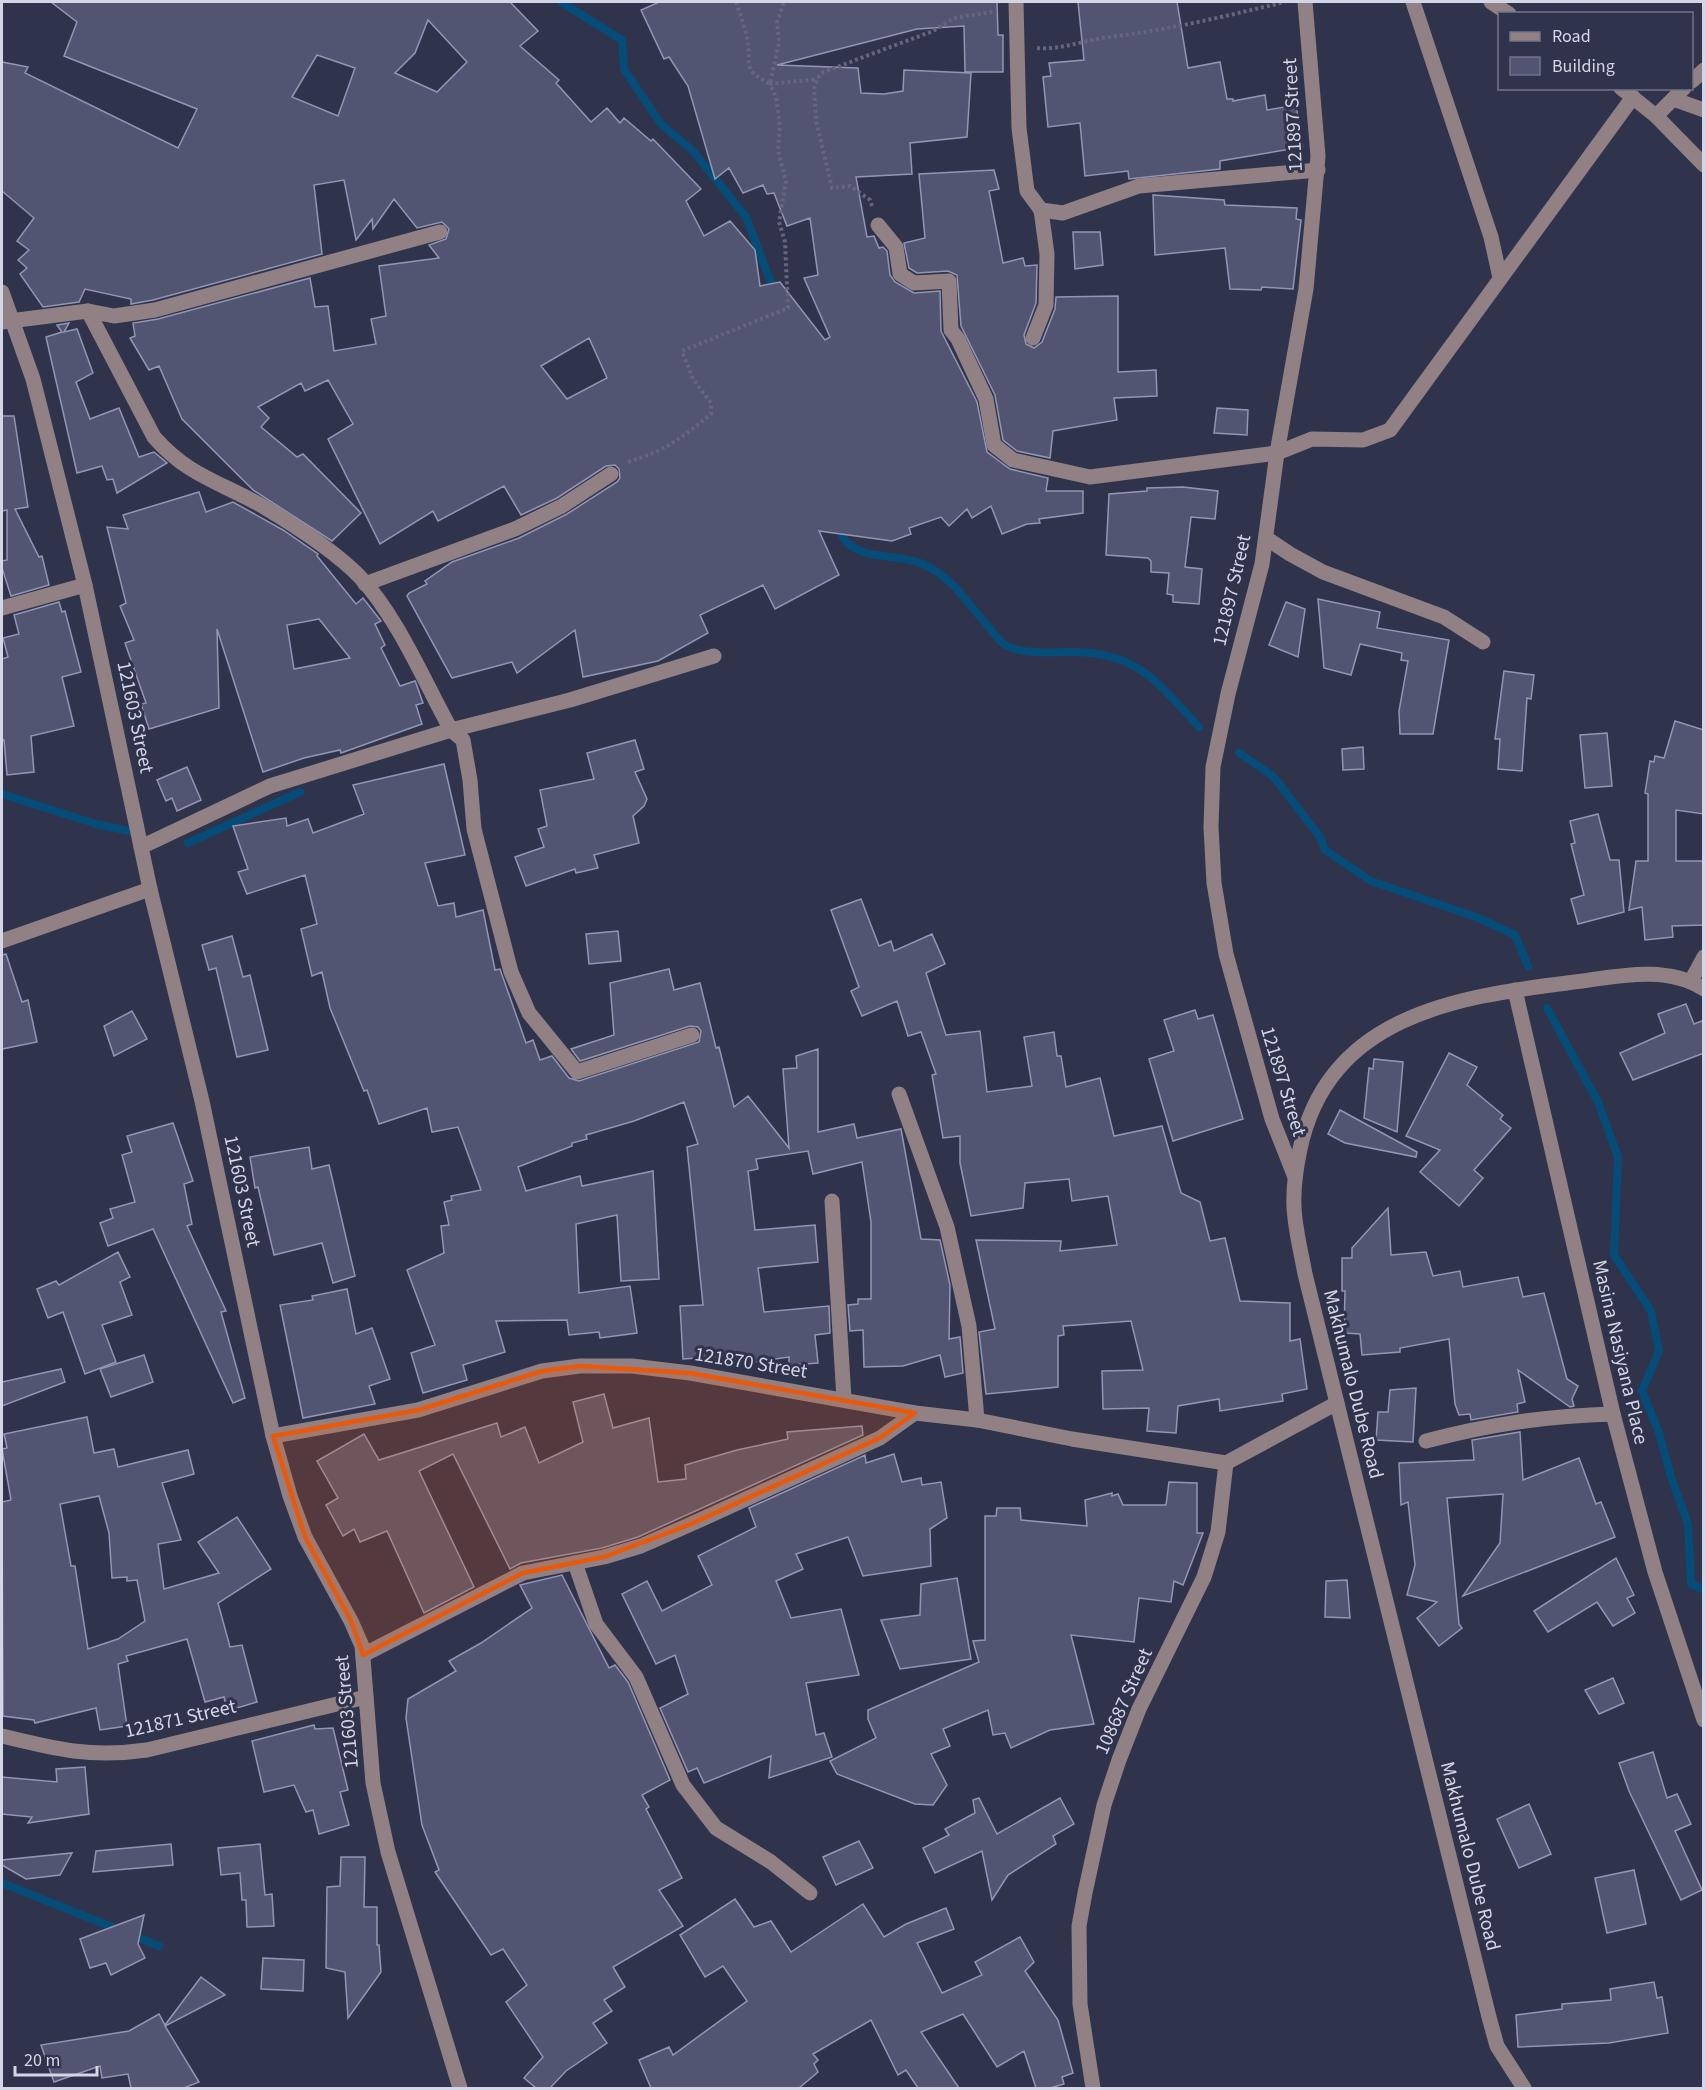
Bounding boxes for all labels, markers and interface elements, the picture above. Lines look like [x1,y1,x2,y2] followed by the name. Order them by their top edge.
[1498,12,1693,90] legend
[1552,24,1591,49] text: Road
[1552,54,1615,79] text: Building
[1276,57,1310,172] street label: 121897 Street
[1206,531,1258,649] street label: 121897 Street
[110,659,161,776] street label: 121603 Street
[1253,1023,1313,1140] street label: 121897 Street
[217,1133,268,1250] street label: 121603 Street
[1585,1257,1655,1447] street label: Masina Nasiyana Place
[1316,1287,1390,1482] street label: Makhumalo Dube Road
[692,1340,809,1386] street label: 121870 Street
[1088,1644,1160,1759] street label: 108687 Street
[328,1654,366,1770] street label: 121603 Street
[122,1692,239,1745] street label: 121871 Street
[1433,1759,1507,1954] street label: Makhumalo Dube Road
[15,2039,98,2077] scale bar
[24,2048,60,2073] text: 20 m

